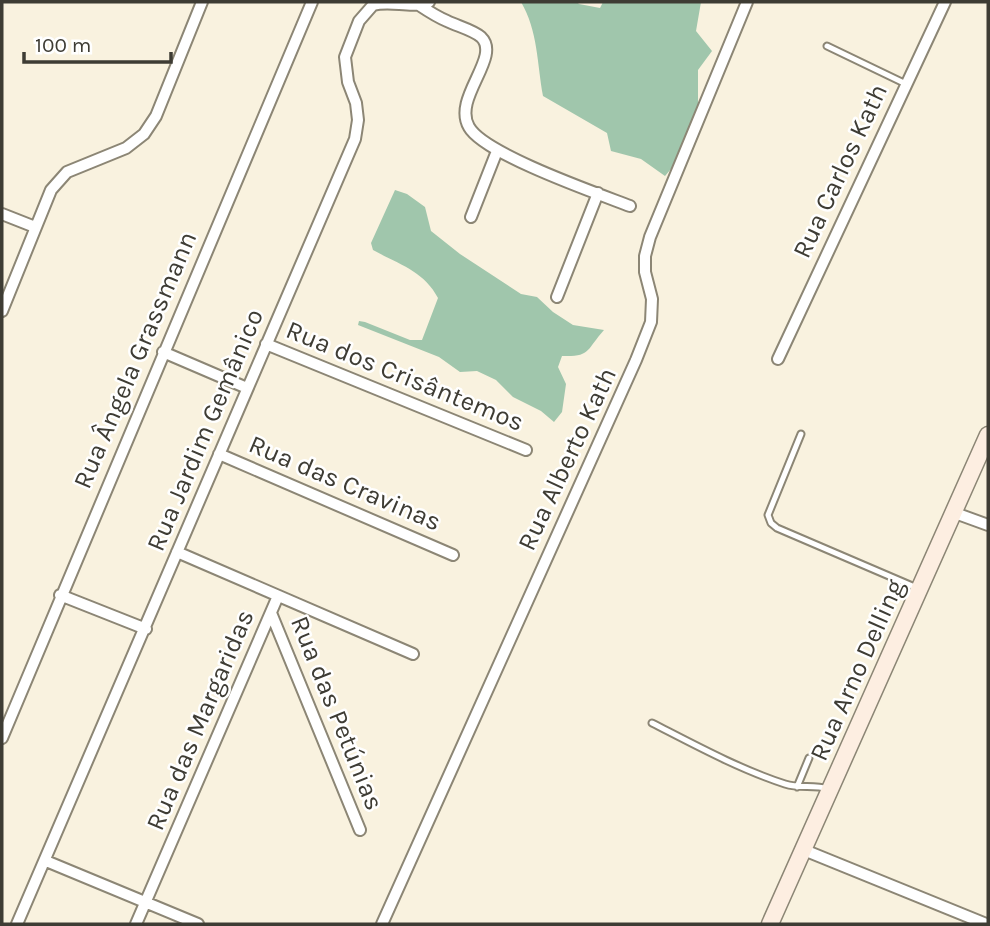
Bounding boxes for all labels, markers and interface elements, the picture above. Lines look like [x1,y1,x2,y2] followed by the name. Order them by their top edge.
[24,21,172,65] scale bar
[35,33,92,57] text: 100 m
[786,79,894,263] street label: Rua Carlos Kath
[67,227,203,493] street label: Rua Ângela Grassmann
[140,304,270,556] street label: Rua Jardim Gemânico
[282,314,528,438] street label: Rua dos Crisântemos
[511,363,623,555] street label: Rua Alberto Kath
[244,429,446,537] street label: Rua das Cravinas
[803,574,911,766] street label: Rua Arno Delling
[140,605,260,835] street label: Rua das Margaridas
[284,612,390,814] street label: Rua das Petúnias

